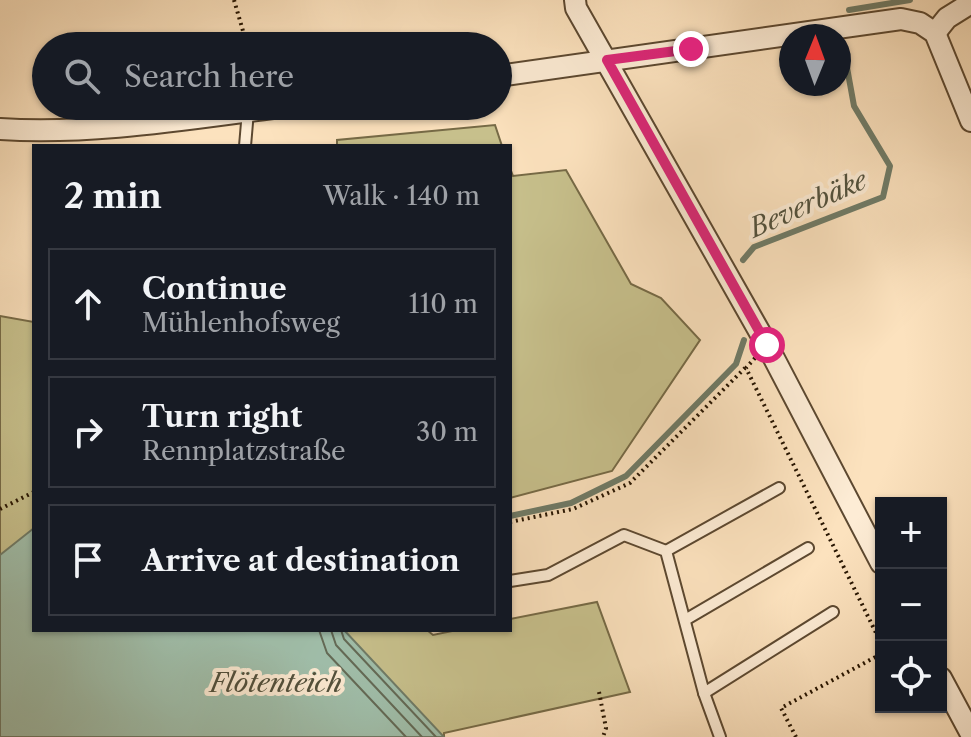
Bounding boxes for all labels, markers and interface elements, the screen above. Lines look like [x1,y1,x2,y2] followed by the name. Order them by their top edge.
[779,24,851,96] north arrow
[673,31,709,67] route end
[32,32,512,120] search box
[60,54,104,98] icon: search
[124,58,294,95] text: Search here
[742,163,873,245] water label: Beverbäke
[64,175,162,217] text: 2 min
[323,180,480,212] text: Walk · 140 m
[142,270,287,307] text: Continue
[66,282,110,326] icon: ahead
[409,288,478,320] text: 110 m
[142,307,340,339] text: Mühlenhofsweg
[749,327,785,363] route start
[142,398,302,435] text: Turn right
[66,410,110,454] icon: right
[416,416,478,448] text: 30 m
[142,435,346,467] text: Rennplatzstraße
[875,497,947,713] map controls
[875,497,947,569] button: +
[66,538,110,582] icon: arrive
[142,542,460,579] text: Arrive at destination
[875,569,947,641] button: −
[875,641,947,713] button: locate
[208,667,342,699] water label: Flötenteich

